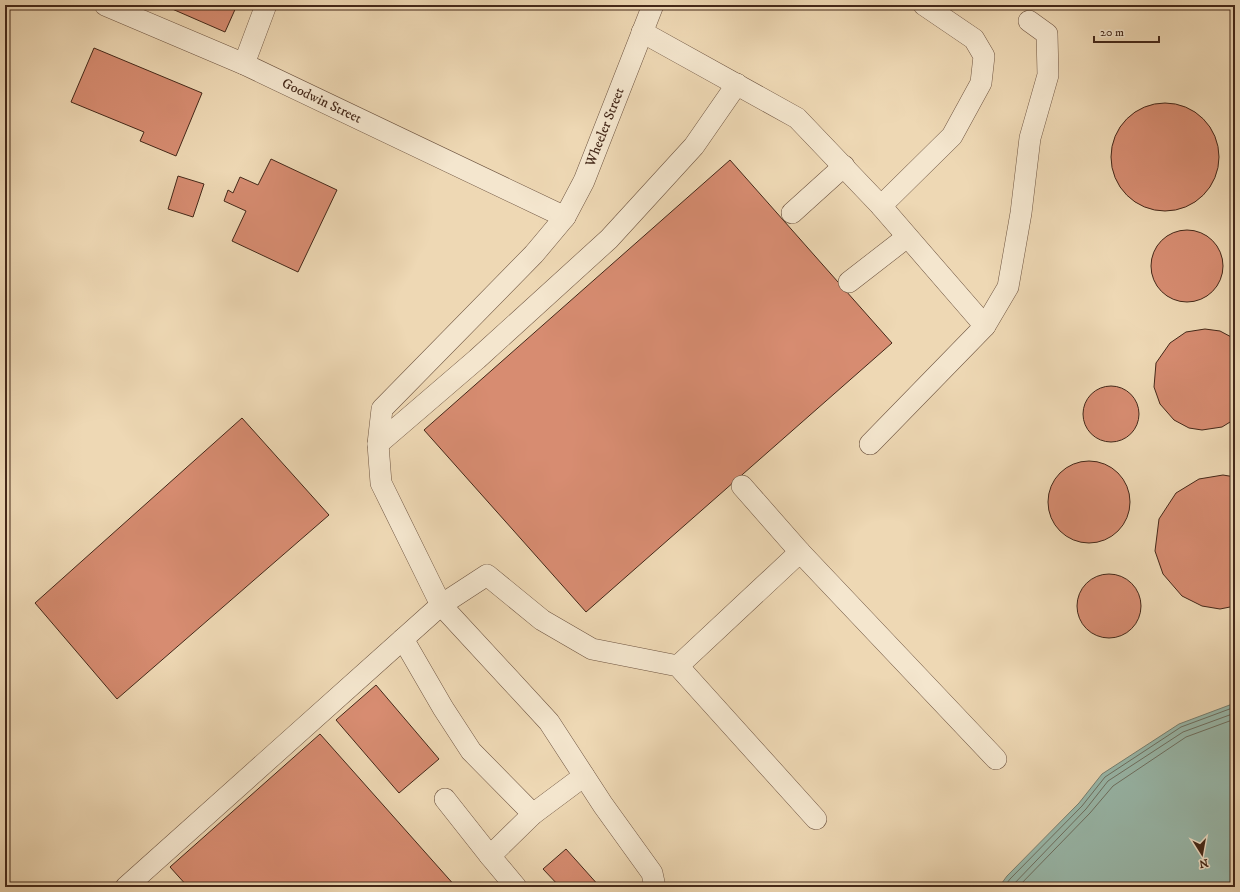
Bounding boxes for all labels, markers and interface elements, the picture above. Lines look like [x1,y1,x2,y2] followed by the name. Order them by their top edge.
[1094,18,1159,44] scale bar
[1100,25,1124,40] text: 20 m
[279,74,365,128] street label: Goodwin Street
[581,85,629,170] street label: Wheeler Street
[1182,834,1222,874] north arrow
[1198,855,1209,871] text: N

